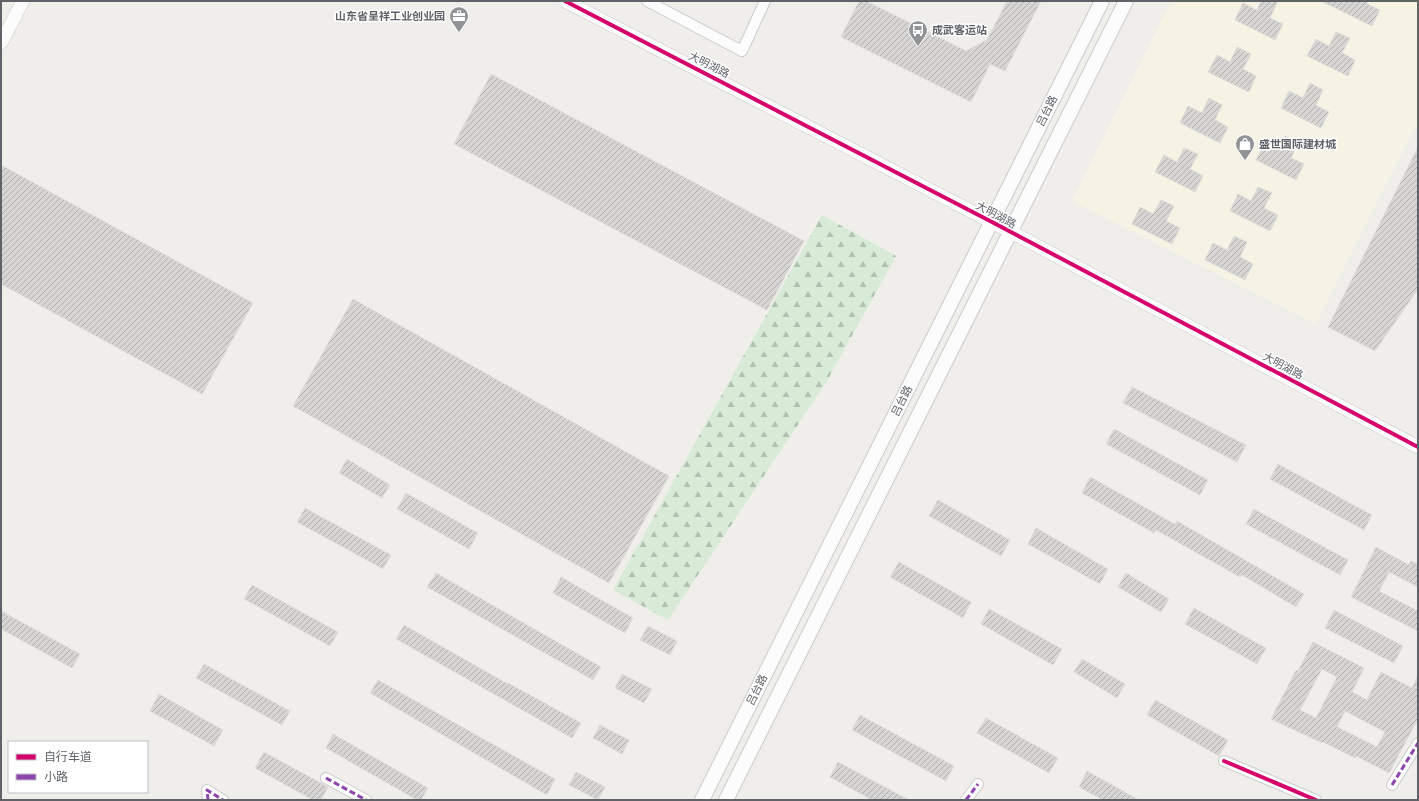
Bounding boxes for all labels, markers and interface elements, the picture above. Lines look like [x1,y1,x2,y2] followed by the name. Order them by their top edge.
[448,5,470,33] office icon: 山东省呈祥工业创业园
[335,10,445,23] place label: 山东省呈祥工业创业园
[907,19,929,47] bus stop icon: 成武客运站
[932,24,987,37] place label: 成武客运站
[686,49,732,81] street label: 大明湖路
[1034,93,1060,129] street label: 吕台路
[1234,133,1256,161] shop icon: 盛世国际建材城
[1259,138,1337,151] place label: 盛世国际建材城
[974,199,1018,231] street label: 大明湖路
[1261,350,1305,382] street label: 大明湖路
[889,383,915,419] street label: 吕台路
[744,672,770,708] street label: 吕台路
[8,741,148,793] legend
[44,750,92,764] text: 自行车道
[44,770,68,784] text: 小路

